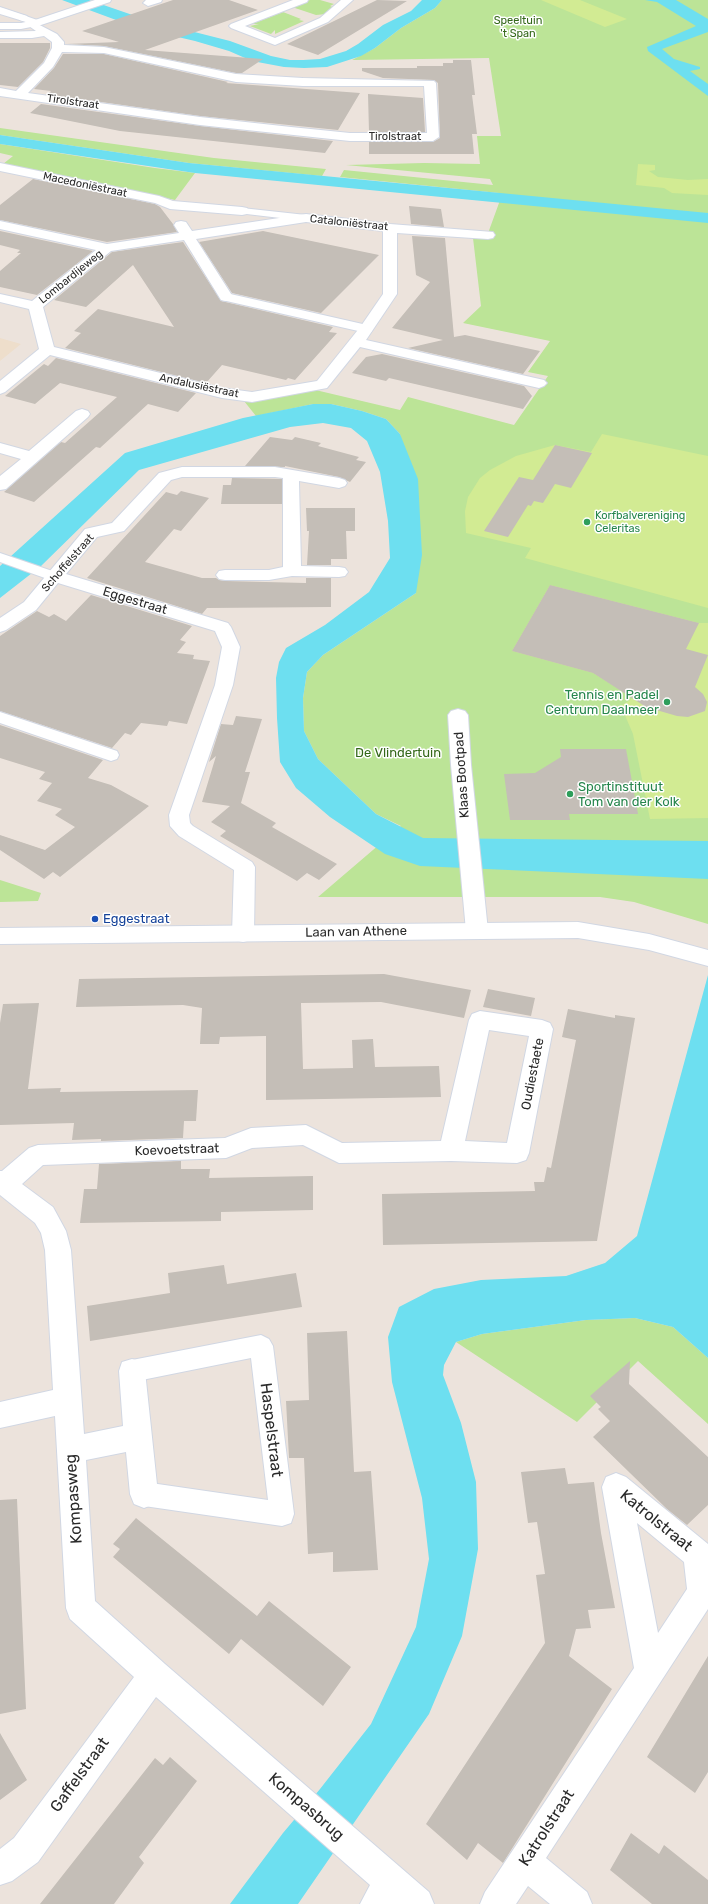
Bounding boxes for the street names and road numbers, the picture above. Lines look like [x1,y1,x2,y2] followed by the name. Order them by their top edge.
[46,92,100,112] street label: Tirolstraat
[369,130,421,144] street label: Tirolstraat
[42,170,128,200] street label: Macedoniëstraat
[309,212,389,234] street label: Cataloniëstraat
[36,247,106,307] street label: Lombardijeweg
[158,371,240,401] street label: Andalusiëstraat
[39,531,97,595] street label: Schoffelstraat
[101,584,169,618] street label: Eggestraat
[451,731,473,819] street label: Klaas Bootpad
[305,923,407,941] street label: Laan van Athene
[518,1037,548,1111] street label: Oudiestaete
[134,1141,220,1159] street label: Koevoetstraat
[256,1382,286,1478] street label: Haspelstraat
[61,1453,87,1545] street label: Kompasweg
[616,1486,696,1556] street label: Katrolstraat
[46,1734,114,1816] street label: Gaffelstraat
[264,1769,348,1845] street label: Kompasbrug
[515,1786,579,1870] street label: Katrolstraat

